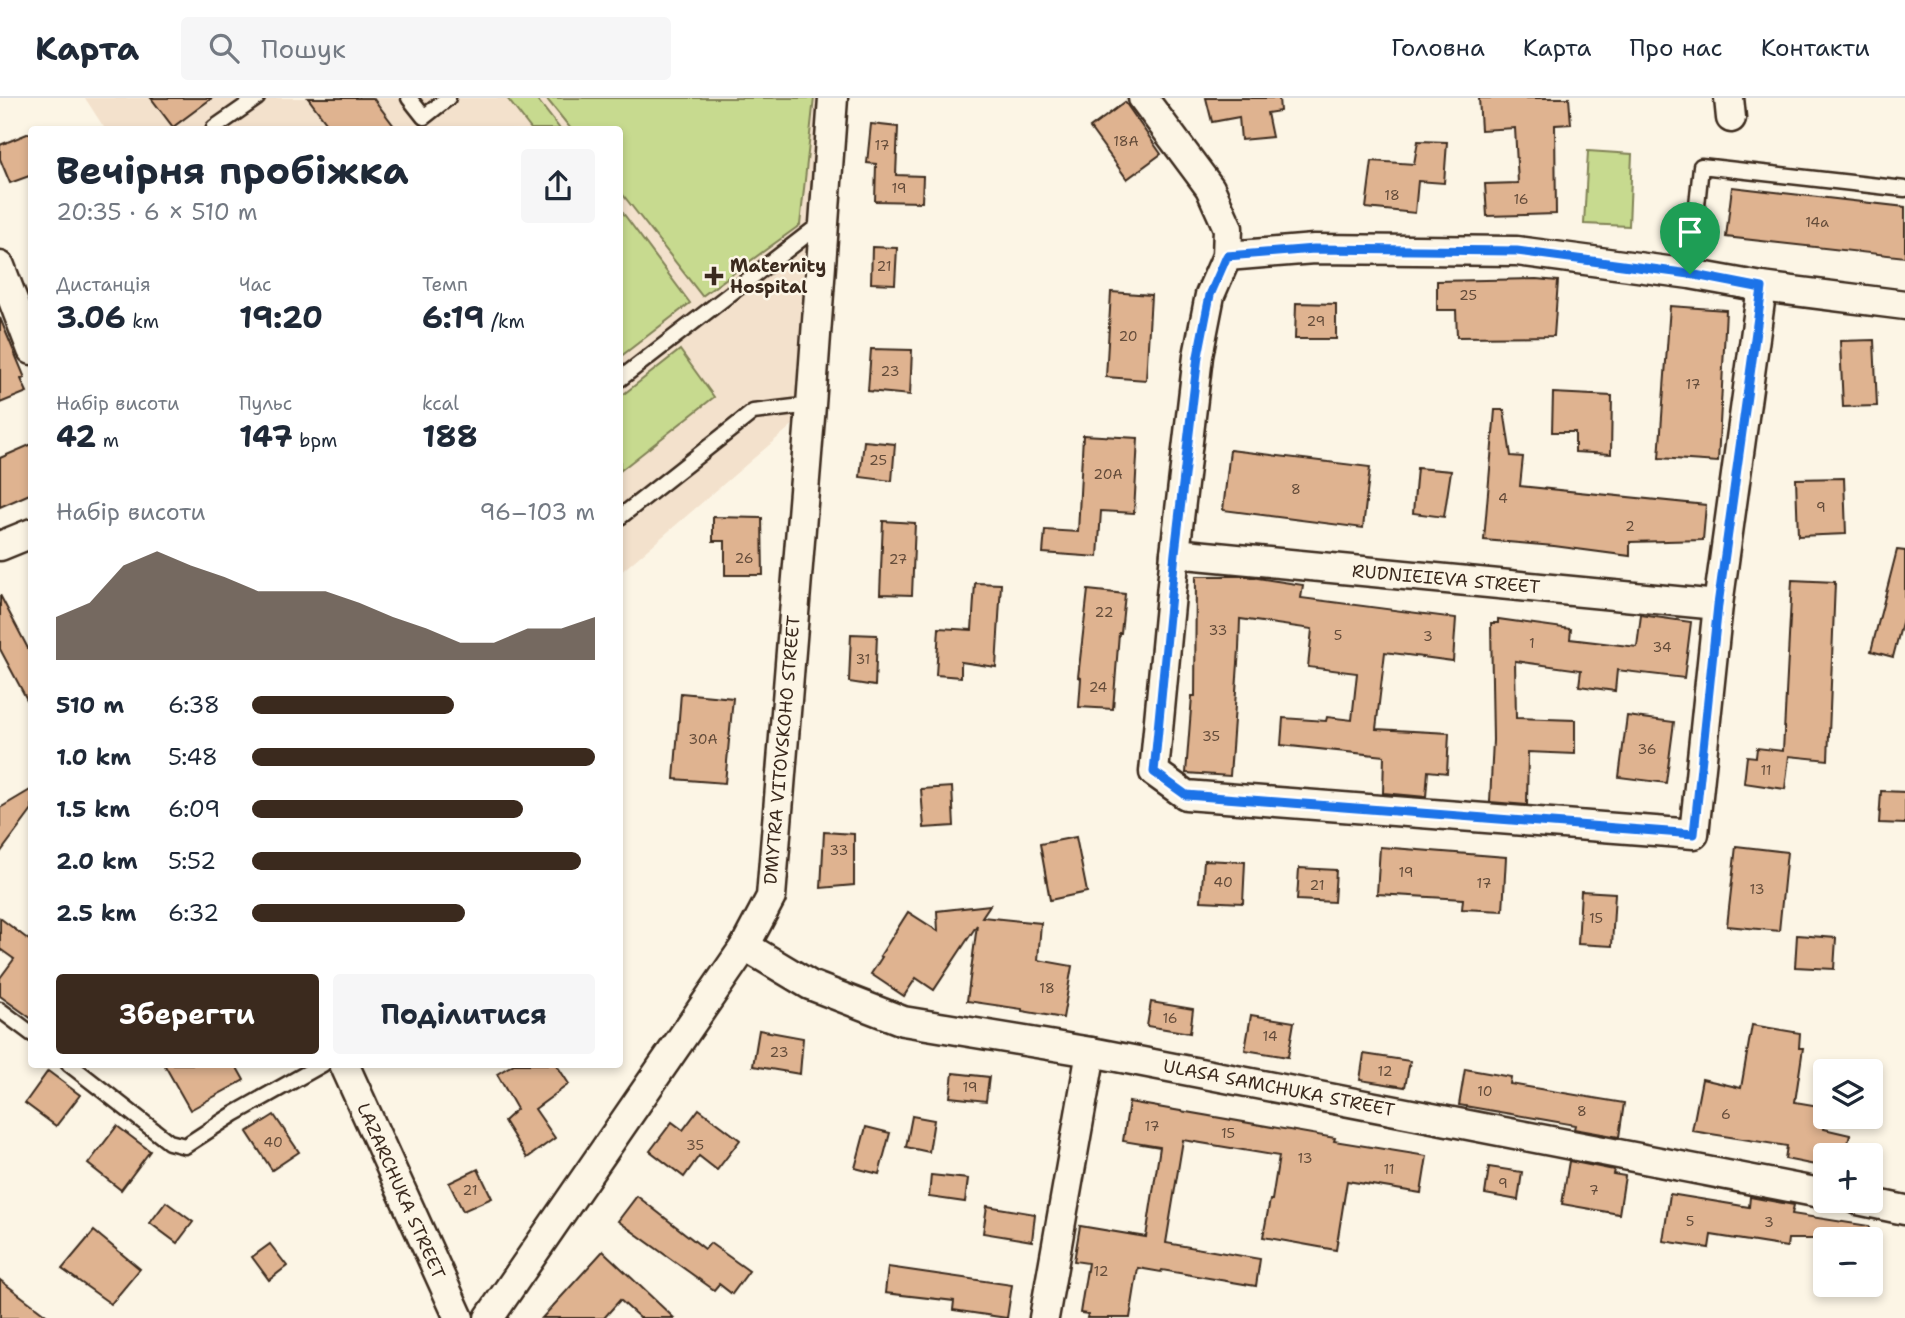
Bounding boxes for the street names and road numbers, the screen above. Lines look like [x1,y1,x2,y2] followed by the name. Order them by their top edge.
[1351,559,1541,599] street label: RUDNIEIEVA STREET
[758,614,806,886] street label: DMYTRA VITOVSKOHO STREET
[1161,1054,1397,1122] street label: ULASA SAMCHUKA STREET
[351,1099,451,1283] street label: LAZARCHUKA STREET

